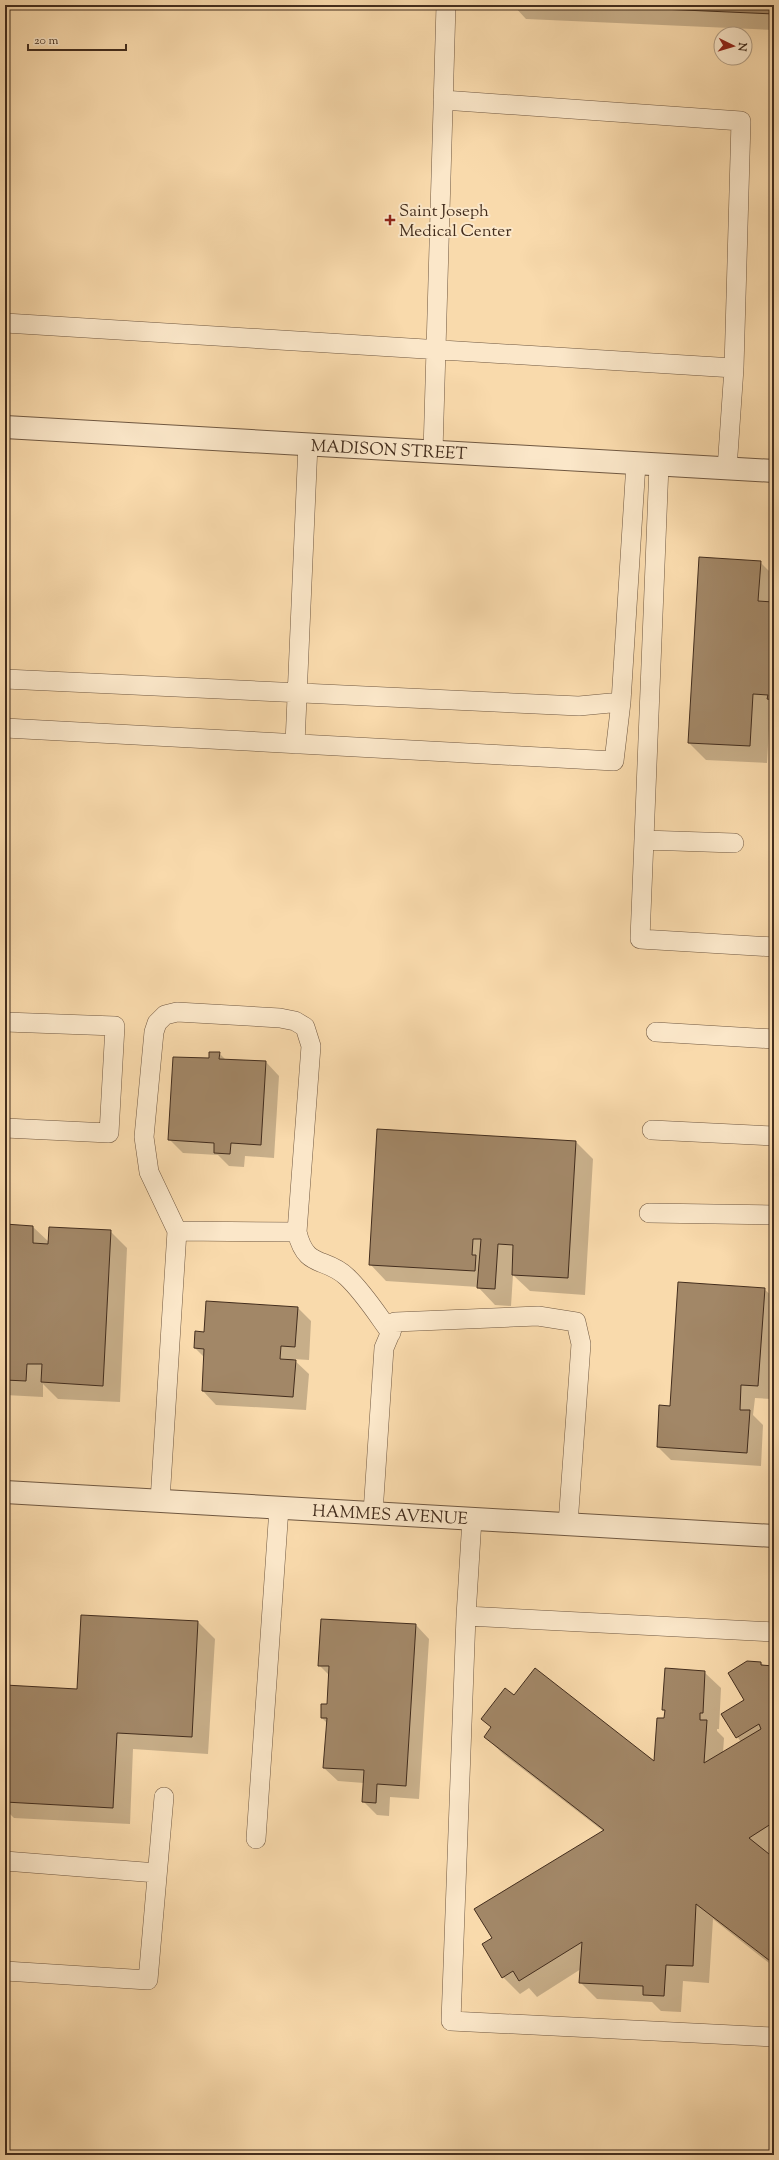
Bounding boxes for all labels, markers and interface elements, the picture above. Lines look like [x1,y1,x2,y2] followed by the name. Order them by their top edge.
[28,26,126,52] scale bar
[713,26,753,66] north arrow
[34,32,59,50] text: 20 m
[734,41,750,52] text: N
[399,200,512,244] place label: Saint Joseph Medical Center
[384,214,396,226] marker: Saint Joseph Medical Center
[310,435,468,467] street label: MADISON STREET
[312,1500,468,1532] street label: HAMMES AVENUE

